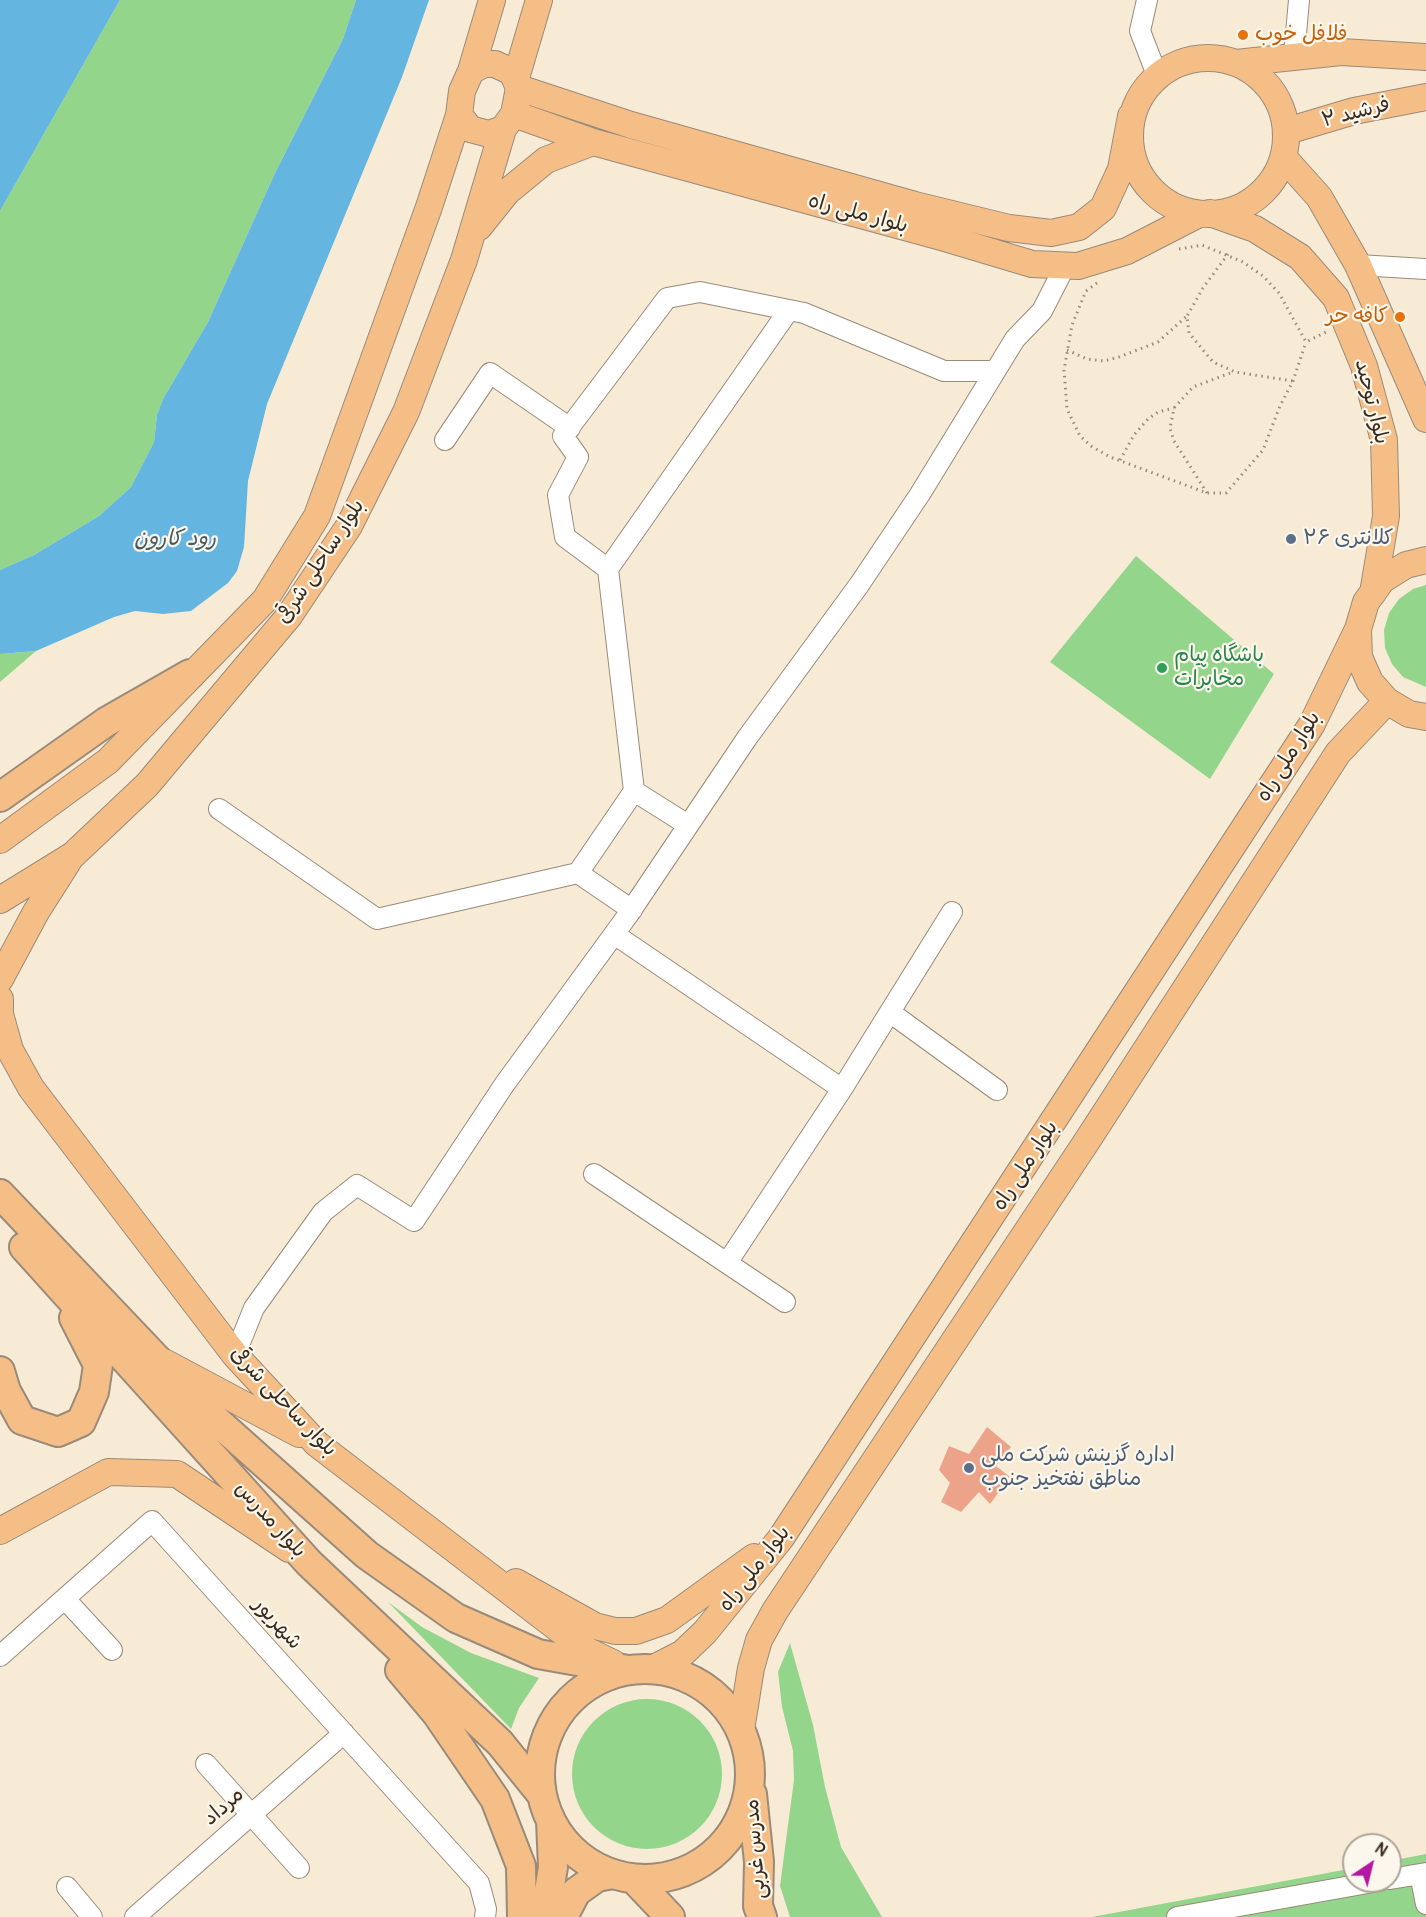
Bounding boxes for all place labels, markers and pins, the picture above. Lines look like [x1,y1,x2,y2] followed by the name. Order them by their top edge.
[1255,22,1347,48] place label: فلافل خوب
[1236,28,1250,42] marker: فلافل خوب
[1326,304,1388,330] place label: کافه حر
[1393,310,1407,324] marker: کافه حر
[1303,526,1394,552] place label: کلانتری ۲۶
[1284,532,1298,546] marker: کلانتری ۲۶
[1174,643,1264,693] place label: باشگاه پیام مخابرات
[1155,661,1169,675] marker: باشگاه پیام مخابرات
[981,1443,1175,1493] place label: اداره گزینش شرکت ملی مناطق نفتخیز جنوب
[962,1461,976,1475] marker: اداره گزینش شرکت ملی مناطق نفتخیز جنوب

